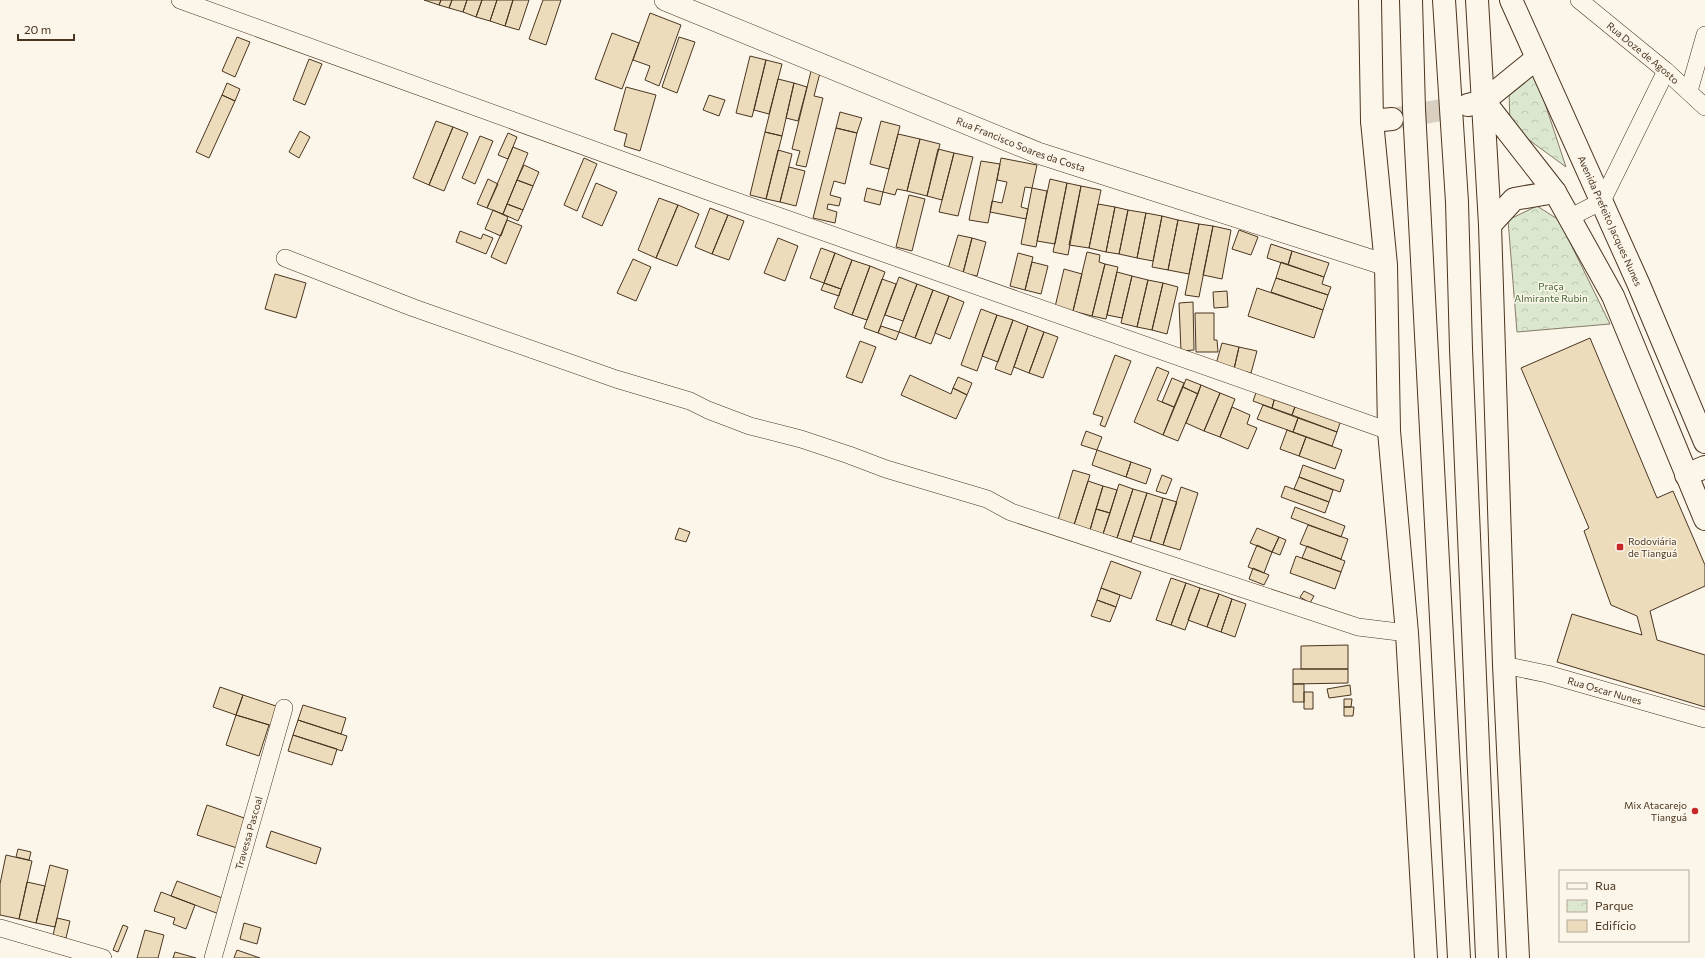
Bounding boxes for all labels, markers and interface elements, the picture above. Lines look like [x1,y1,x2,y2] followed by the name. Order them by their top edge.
[18,16,74,42] scale bar
[1605,19,1682,86] street label: Rua Doze de Agosto
[24,22,51,36] text: 20 m
[955,114,1087,174] street label: Rua Francisco Soares da Costa
[1576,154,1645,288] street label: Avenida Prefeito Jacques Nunes
[1514,280,1588,304] park label: Praça Almirante Rubin
[1628,535,1677,559] place label: Rodoviária de Tianguá
[1615,542,1625,552] marker: Rodoviária de Tianguá
[1566,674,1644,707] street label: Rua Oscar Nunes
[232,795,265,871] street label: Travessa Pascoal
[1624,799,1687,823] place label: Mix Atacarejo Tianguá
[1690,806,1700,816] marker: Mix Atacarejo Tianguá
[1559,870,1689,942] legend
[1595,878,1616,892] text: Rua
[1595,898,1633,912] text: Parque
[1595,918,1636,932] text: Edifício

